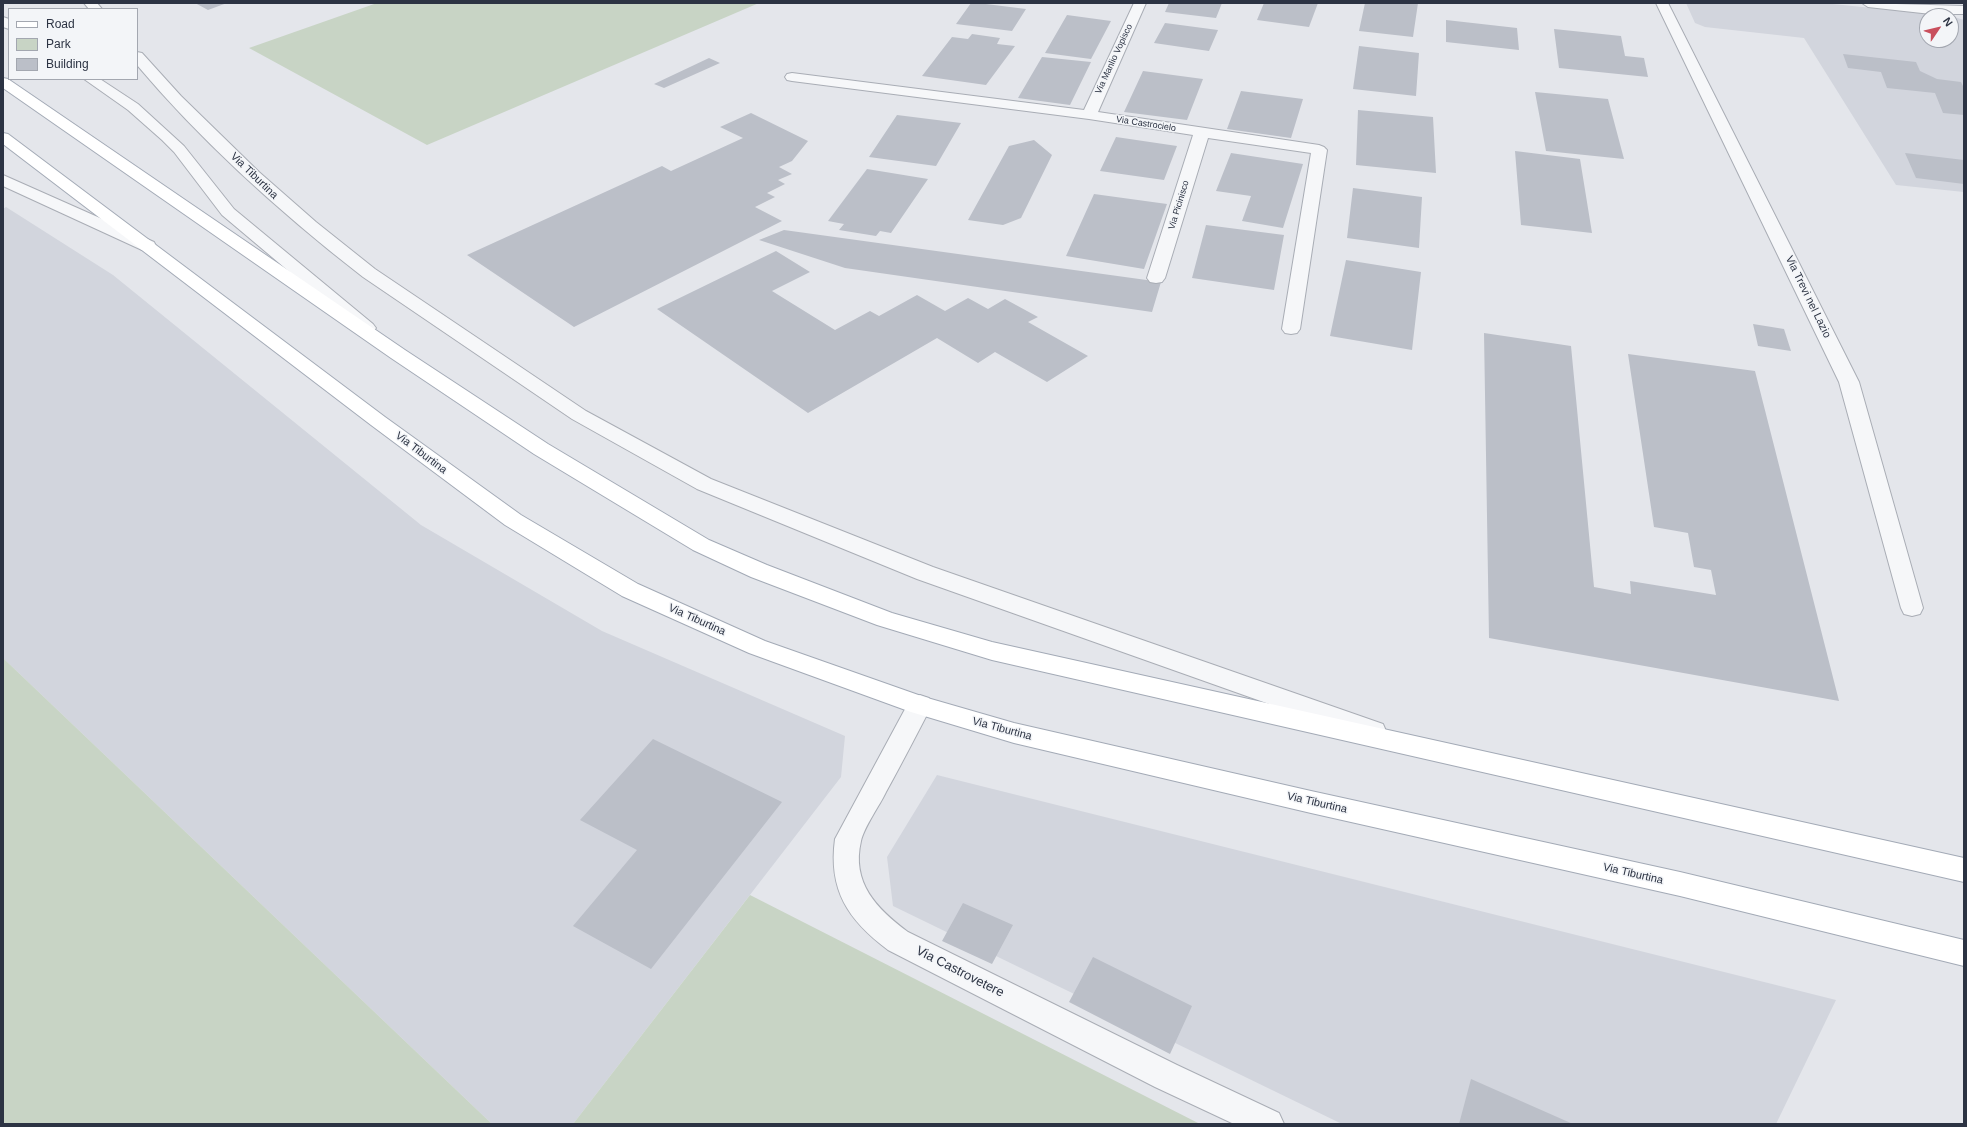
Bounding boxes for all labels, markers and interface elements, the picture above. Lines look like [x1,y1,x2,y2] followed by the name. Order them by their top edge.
[8,8,138,80] legend
[1919,8,1959,48] north arrow
[1941,15,1955,28] text: N
[46,17,75,31] text: Road
[1093,22,1135,96] street label: Via Manlio Vopisco
[46,37,71,51] text: Park
[46,57,89,71] text: Building
[1115,114,1177,134] street label: Via Castrocielo
[227,150,281,202] street label: Via Tiburtina
[1166,179,1192,231] street label: Via Picinisco
[1782,254,1834,340] street label: Via Trevi nel Lazio
[393,429,449,477] street label: Via Tiburtina
[666,602,728,638] street label: Via Tiburtina
[971,715,1033,743] street label: Via Tiburtina
[1286,790,1348,816] street label: Via Tiburtina
[1602,861,1664,887] street label: Via Tiburtina
[913,943,1007,1001] street label: Via Castrovetere

